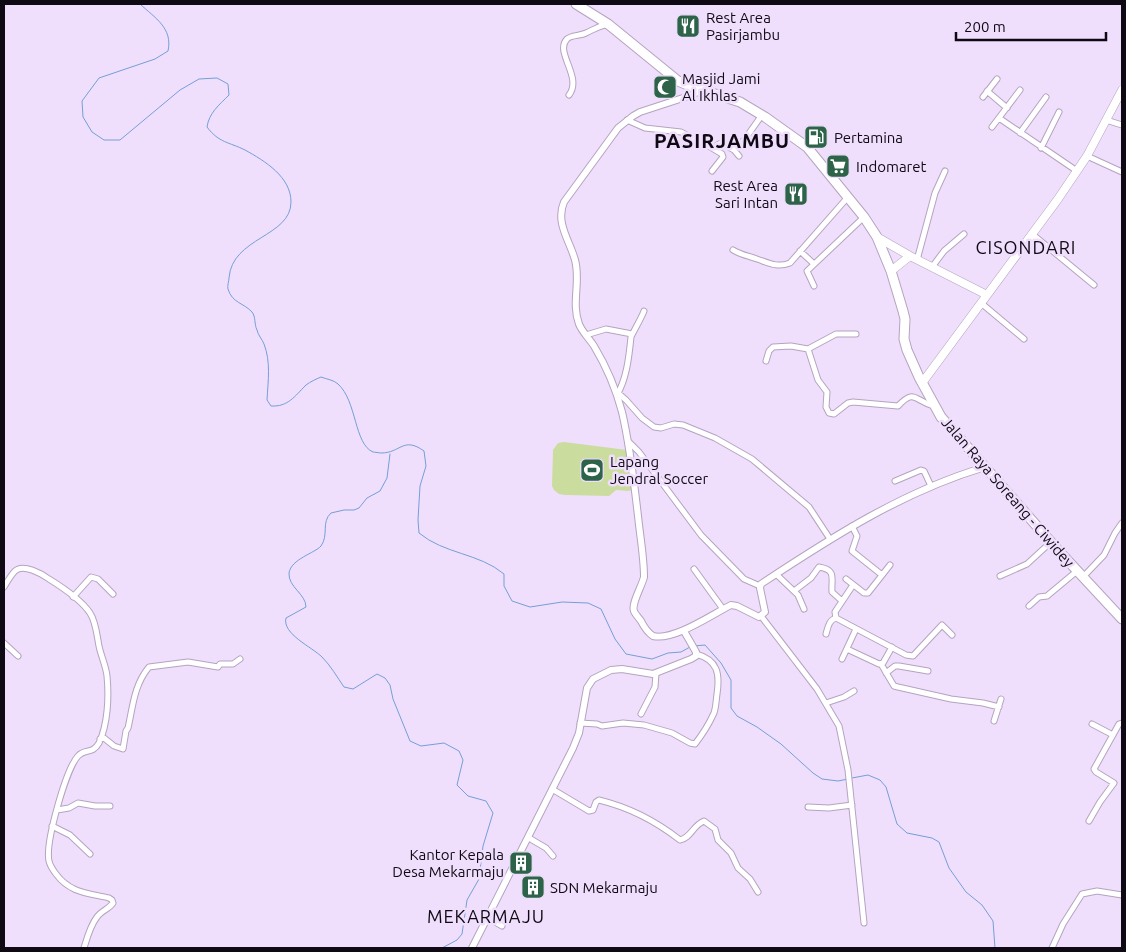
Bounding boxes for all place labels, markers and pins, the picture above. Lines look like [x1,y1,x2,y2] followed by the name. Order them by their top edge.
[706,9,780,43] place label: Rest Area Pasirjambu
[675,13,701,39] restaurant icon: Rest Area Pasirjambu
[682,70,760,104] place label: Masjid Jami Al Ikhlas
[652,74,678,100] mosque icon: Masjid Jami Al Ikhlas
[803,124,829,150] fuel station icon: Pertamina
[834,129,903,146] place label: Pertamina
[825,153,851,179] supermarket icon: Indomaret
[856,158,927,175] place label: Indomaret
[713,177,778,211] place label: Rest Area Sari Intan
[783,181,809,207] restaurant icon: Rest Area Sari Intan
[610,453,709,487] place label: Lapang Jendral Soccer
[579,457,605,483] sports icon: Lapang Jendral Soccer
[392,846,504,880] place label: Kantor Kepala Desa Mekarmaju
[508,850,534,876] building icon: Kantor Kepala Desa Mekarmaju
[520,874,546,900] building icon: SDN Mekarmaju
[550,879,658,896] place label: SDN Mekarmaju

